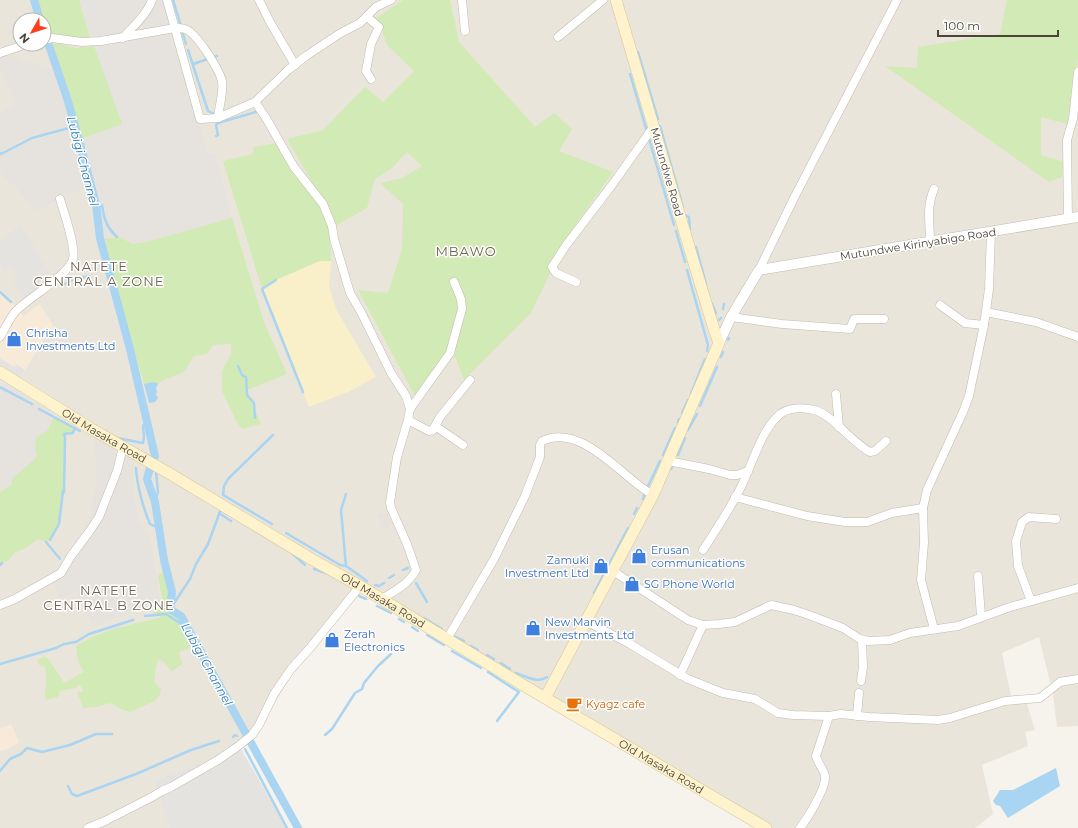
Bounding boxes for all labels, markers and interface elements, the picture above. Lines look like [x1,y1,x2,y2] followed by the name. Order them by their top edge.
[12,12,52,52] north arrow
[938,12,1058,38] scale bar
[944,18,980,33] text: 100 m
[16,30,32,46] text: N
[64,114,102,208] water label: Lubigi Channel
[648,126,686,218] street label: Mutundwe Road
[839,225,997,263] street label: Mutundwe Kirinyabigo Road
[435,243,497,259] district label: MBAWO
[34,258,164,289] district label: NATETE CENTRAL A ZONE
[26,326,116,353] place label: Chrisha Investments Ltd
[5,330,23,348] shop icon: Chrisha Investments Ltd
[59,405,149,466] street label: Old Masaka Road
[651,543,746,570] place label: Erusan communications
[630,547,648,565] shop icon: Erusan communications
[505,553,589,580] place label: Zamuki Investment Ltd
[592,557,610,575] shop icon: Zamuki Investment Ltd
[338,570,428,631] street label: Old Masaka Road
[623,575,641,593] shop icon: SG Phone World
[644,577,735,591] place label: SG Phone World
[43,582,175,613] district label: NATETE CENTRAL B ZONE
[545,615,635,642] place label: New Marvin Investments Ltd
[524,619,542,637] shop icon: New Marvin Investments Ltd
[178,620,236,709] water label: Lubigi Channel
[344,627,405,654] place label: Zerah Electronics
[323,631,341,649] shop icon: Zerah Electronics
[565,695,583,713] cafe icon: Kyagz cafe
[586,697,645,711] place label: Kyagz cafe
[616,736,706,797] street label: Old Masaka Road

